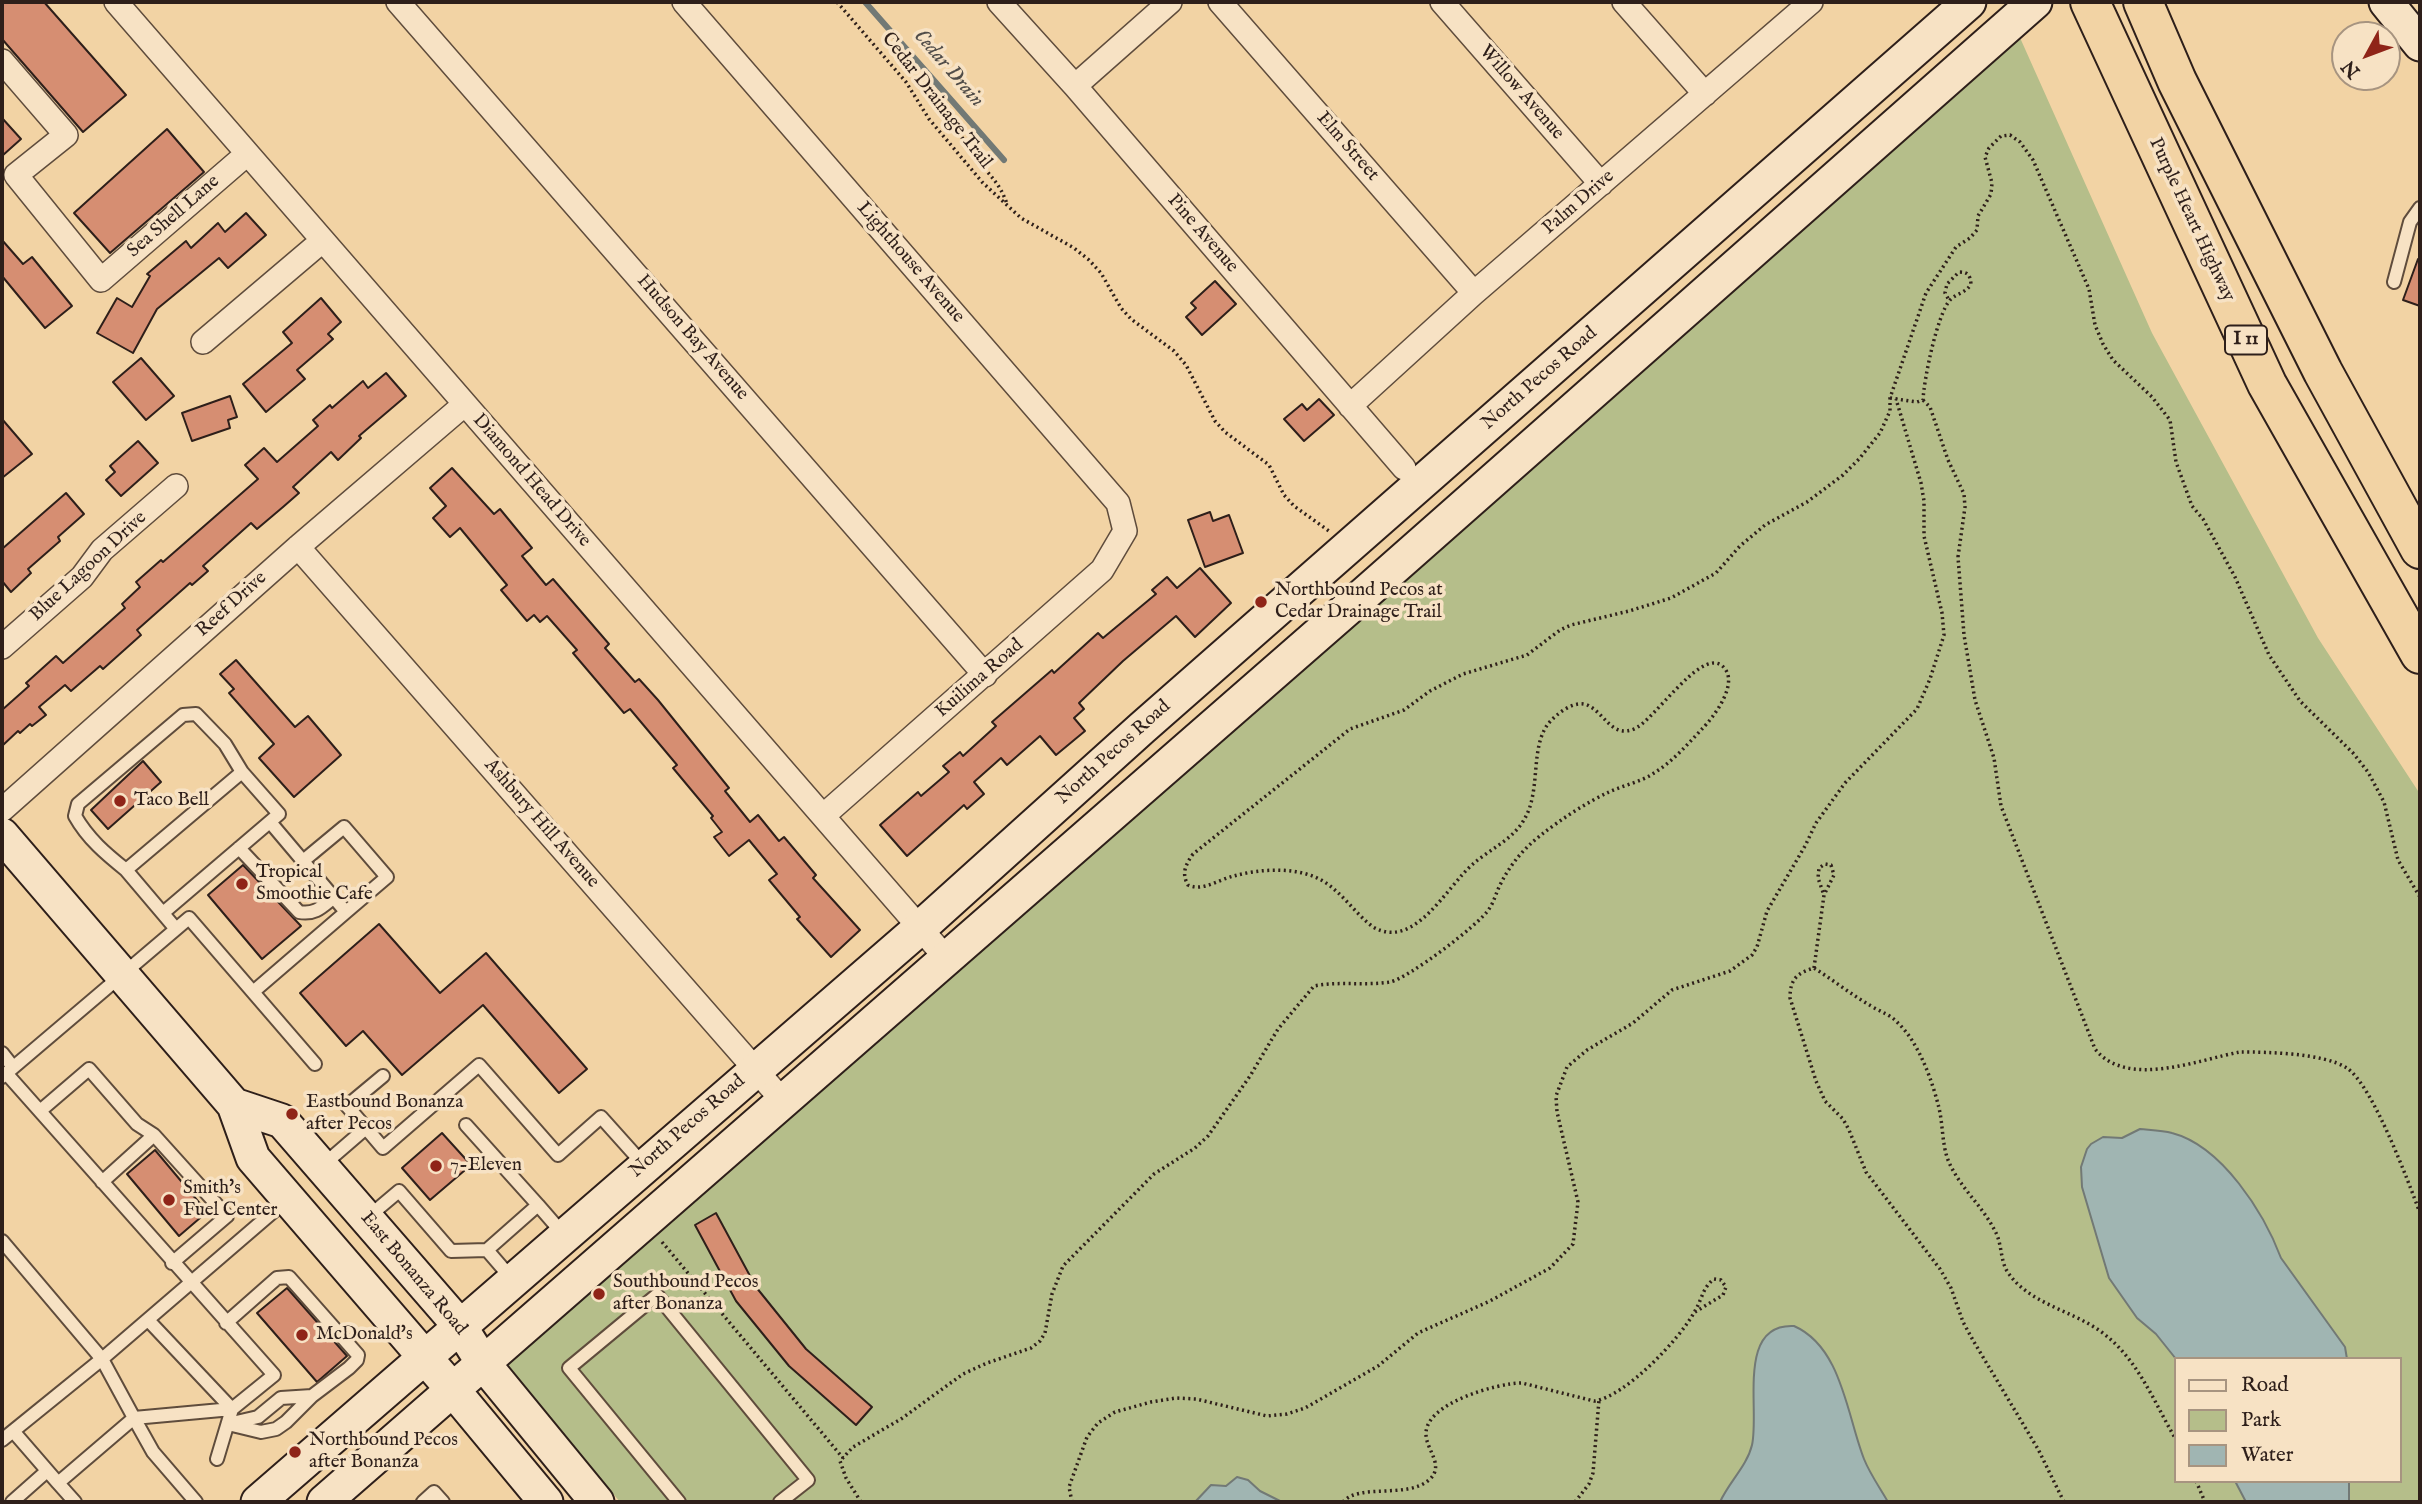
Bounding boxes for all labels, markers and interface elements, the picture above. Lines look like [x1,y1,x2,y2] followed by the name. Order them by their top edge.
[2331,21,2401,91] north arrow
[907,25,989,113] water label: Cedar Drain
[876,28,996,174] street label: Cedar Drainage Trail
[1474,41,1568,145] street label: Willow Avenue
[2337,54,2366,83] text: N
[1311,108,1383,186] street label: Elm Street
[2143,135,2239,305] street label: Purple Heart Highway
[1539,166,1619,240] street label: Palm Drive
[123,171,225,263] street label: Sea Shell Lane
[1162,190,1242,278] street label: Pine Avenue
[851,198,969,328] street label: Lighthouse Avenue
[631,270,753,406] street label: Hudson Bay Avenue
[1478,323,1602,435] street label: North Pecos Road
[2225,326,2267,354] road number: I 11
[467,410,595,552] street label: Diamond Head Drive
[26,507,152,627] street label: Blue Lagoon Drive
[192,567,272,643] street label: Reef Drive
[1275,580,1443,624] place label: Northbound Pecos at Cedar Drainage Trail
[1253,594,1269,610] marker: Northbound Pecos at Cedar Drainage Trail
[931,635,1029,723] street label: Kuilima Road
[1052,696,1176,810] street label: North Pecos Road
[479,755,603,893] street label: Ashbury Hill Avenue
[134,790,209,812] place label: Taco Bell
[112,793,128,809] marker: Taco Bell
[256,862,373,906] place label: Tropical Smoothie Cafe
[234,876,250,892] marker: Tropical Smoothie Cafe
[626,1071,750,1183] street label: North Pecos Road
[306,1092,463,1136] place label: Eastbound Bonanza after Pecos
[284,1106,300,1122] marker: Eastbound Bonanza after Pecos
[450,1155,522,1177] place label: 7-Eleven
[428,1158,444,1174] marker: 7-Eleven
[183,1178,277,1222] place label: Smith's Fuel Center
[161,1192,177,1208] marker: Smith's Fuel Center
[355,1208,471,1340] street label: East Bonanza Road
[613,1272,759,1316] place label: Southbound Pecos after Bonanza
[591,1286,607,1302] marker: Southbound Pecos after Bonanza
[316,1324,413,1346] place label: McDonald's
[294,1327,310,1343] marker: McDonald's
[2174,1357,2401,1483] legend
[2241,1372,2288,1399] text: Road
[2241,1407,2281,1434] text: Park
[309,1430,458,1474] place label: Northbound Pecos after Bonanza
[2241,1442,2293,1469] text: Water
[287,1444,303,1460] marker: Northbound Pecos after Bonanza

